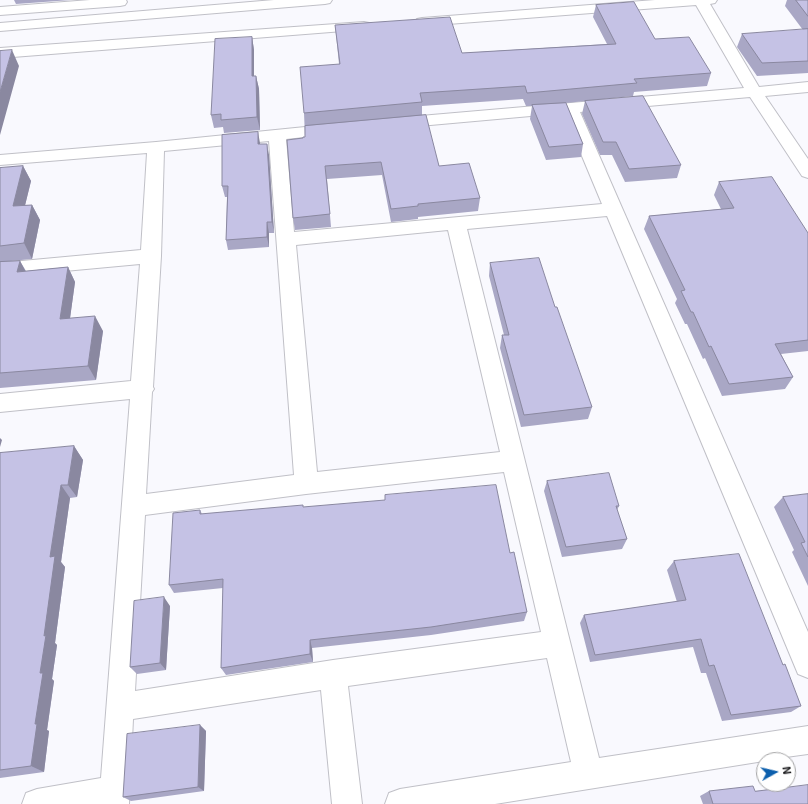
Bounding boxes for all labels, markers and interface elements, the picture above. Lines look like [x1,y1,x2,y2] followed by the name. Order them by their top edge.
[756,752,796,792] north arrow
[780,766,794,775] text: N

